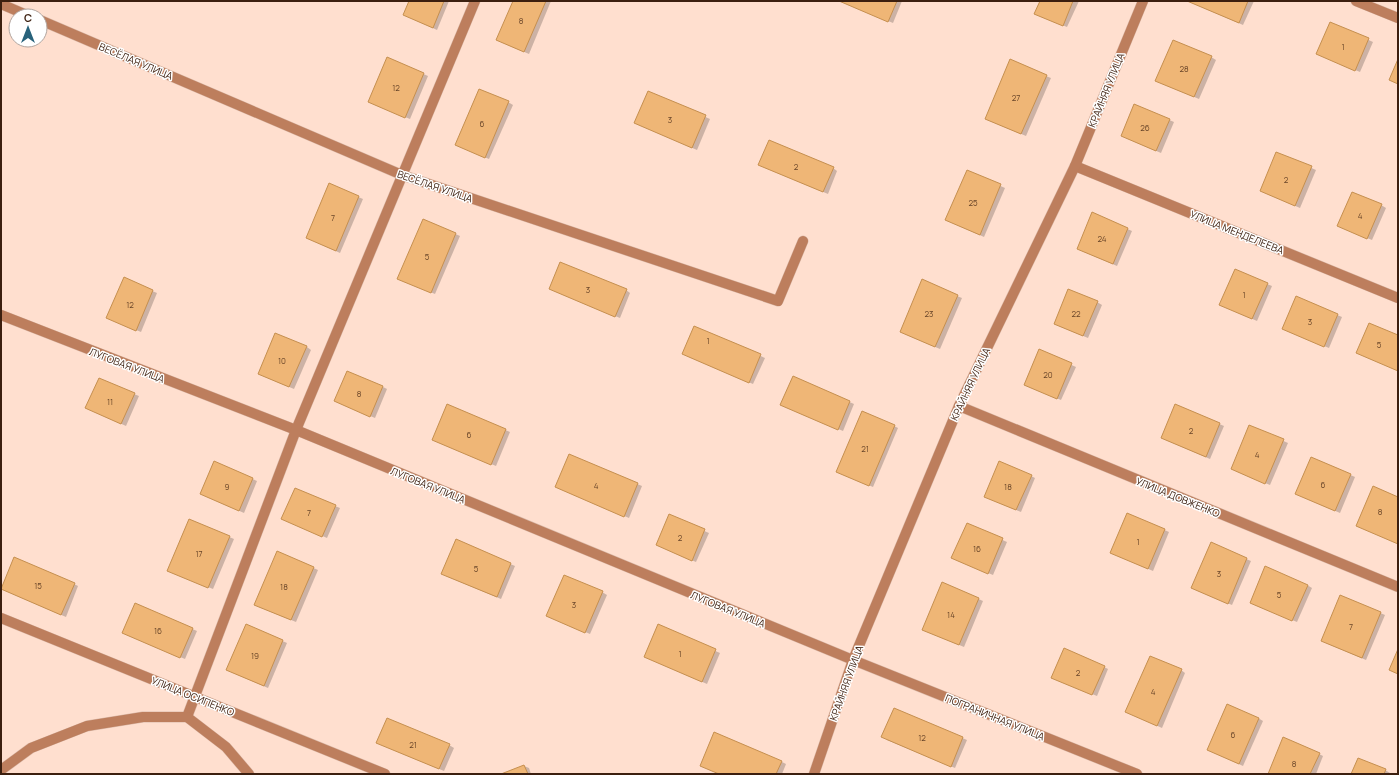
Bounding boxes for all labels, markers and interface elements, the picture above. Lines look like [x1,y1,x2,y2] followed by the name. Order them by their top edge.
[8,8,48,48] north arrow
[24,10,32,25] text: С
[519,15,524,26] house number: 8
[97,39,176,83] street label: ВЕСЁЛАЯ УЛИЦА
[1341,41,1345,52] house number: 1
[1085,50,1128,129] street label: КРАЙНЯЯ УЛИЦА
[1179,63,1189,74] house number: 28
[392,82,400,93] house number: 12
[1012,92,1020,103] house number: 27
[668,114,672,125] house number: 3
[480,118,485,129] house number: 6
[1140,122,1150,133] house number: 26
[794,161,799,172] house number: 2
[395,167,475,206] street label: ВЕСЁЛАЯ УЛИЦА
[1284,174,1289,185] house number: 2
[968,197,978,208] house number: 25
[1188,207,1286,257] street label: УЛИЦА МЕНДЕЛЕЕВА
[1358,210,1363,221] house number: 4
[331,212,335,223] house number: 7
[1097,233,1107,244] house number: 24
[425,251,430,262] house number: 5
[586,284,590,295] house number: 3
[1242,289,1246,300] house number: 1
[126,299,134,310] house number: 12
[925,308,933,319] house number: 23
[1071,308,1081,319] house number: 22
[1308,316,1312,327] house number: 3
[706,335,710,346] house number: 1
[1377,339,1382,350] house number: 5
[87,344,167,386] street label: ЛУГОВАЯ УЛИЦА
[947,345,993,423] street label: КРАЙНЯЯ УЛИЦА
[278,355,286,366] house number: 10
[1043,369,1053,380] house number: 20
[357,388,362,399] house number: 8
[107,396,113,407] house number: 11
[1189,425,1194,436] house number: 2
[467,429,472,440] house number: 6
[861,443,869,454] house number: 21
[1255,449,1260,460] house number: 4
[389,464,468,507] street label: ЛУГОВАЯ УЛИЦА
[1134,474,1222,520] street label: УЛИЦА ДОВЖЕНКО
[1321,479,1326,490] house number: 6
[594,480,599,491] house number: 4
[225,481,230,492] house number: 9
[1004,481,1012,492] house number: 18
[1378,506,1383,517] house number: 8
[307,507,311,518] house number: 7
[678,532,683,543] house number: 2
[1136,536,1140,547] house number: 1
[973,543,981,554] house number: 16
[195,548,203,559] house number: 17
[474,563,479,574] house number: 5
[1217,568,1221,579] house number: 3
[34,580,42,591] house number: 15
[280,581,288,592] house number: 18
[689,588,768,631] street label: ЛУГОВАЯ УЛИЦА
[1277,589,1282,600] house number: 5
[572,599,576,610] house number: 3
[947,609,955,620] house number: 14
[1349,621,1353,632] house number: 7
[154,625,162,636] house number: 16
[826,643,866,723] street label: КРАЙНЯЯ УЛИЦА
[678,648,682,659] house number: 1
[251,650,259,661] house number: 19
[1076,667,1081,678] house number: 2
[149,673,237,719] street label: УЛИЦА ОСИПЕНКО
[1151,686,1156,697] house number: 4
[943,691,1047,744] street label: ПОГРАНИЧНАЯ УЛИЦА
[1231,729,1236,740] house number: 6
[918,732,926,743] house number: 12
[409,739,417,750] house number: 21
[1292,758,1297,769] house number: 8

